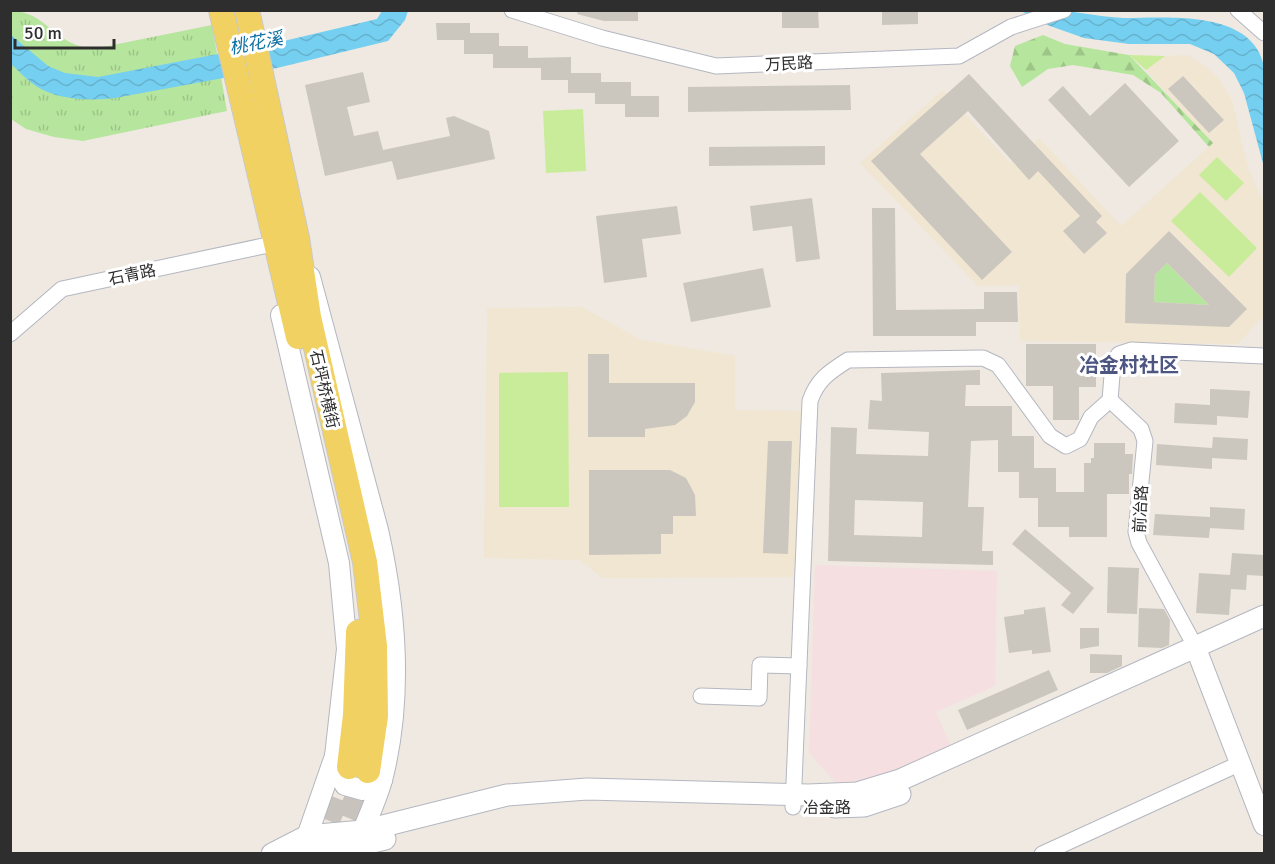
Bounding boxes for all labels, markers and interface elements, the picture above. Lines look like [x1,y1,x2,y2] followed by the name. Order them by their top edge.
[15,12,114,50] scale bar
[24,22,62,44] text: 50 m
[227,27,287,59] water label: 桃花溪
[765,53,814,75] street label: 万民路
[107,260,158,290] street label: 石青路
[305,348,343,430] street label: 石坪桥横街
[1079,353,1179,378] district label: 冶金村社区
[1130,485,1152,534] street label: 前冶路
[803,798,851,818] street label: 冶金路

